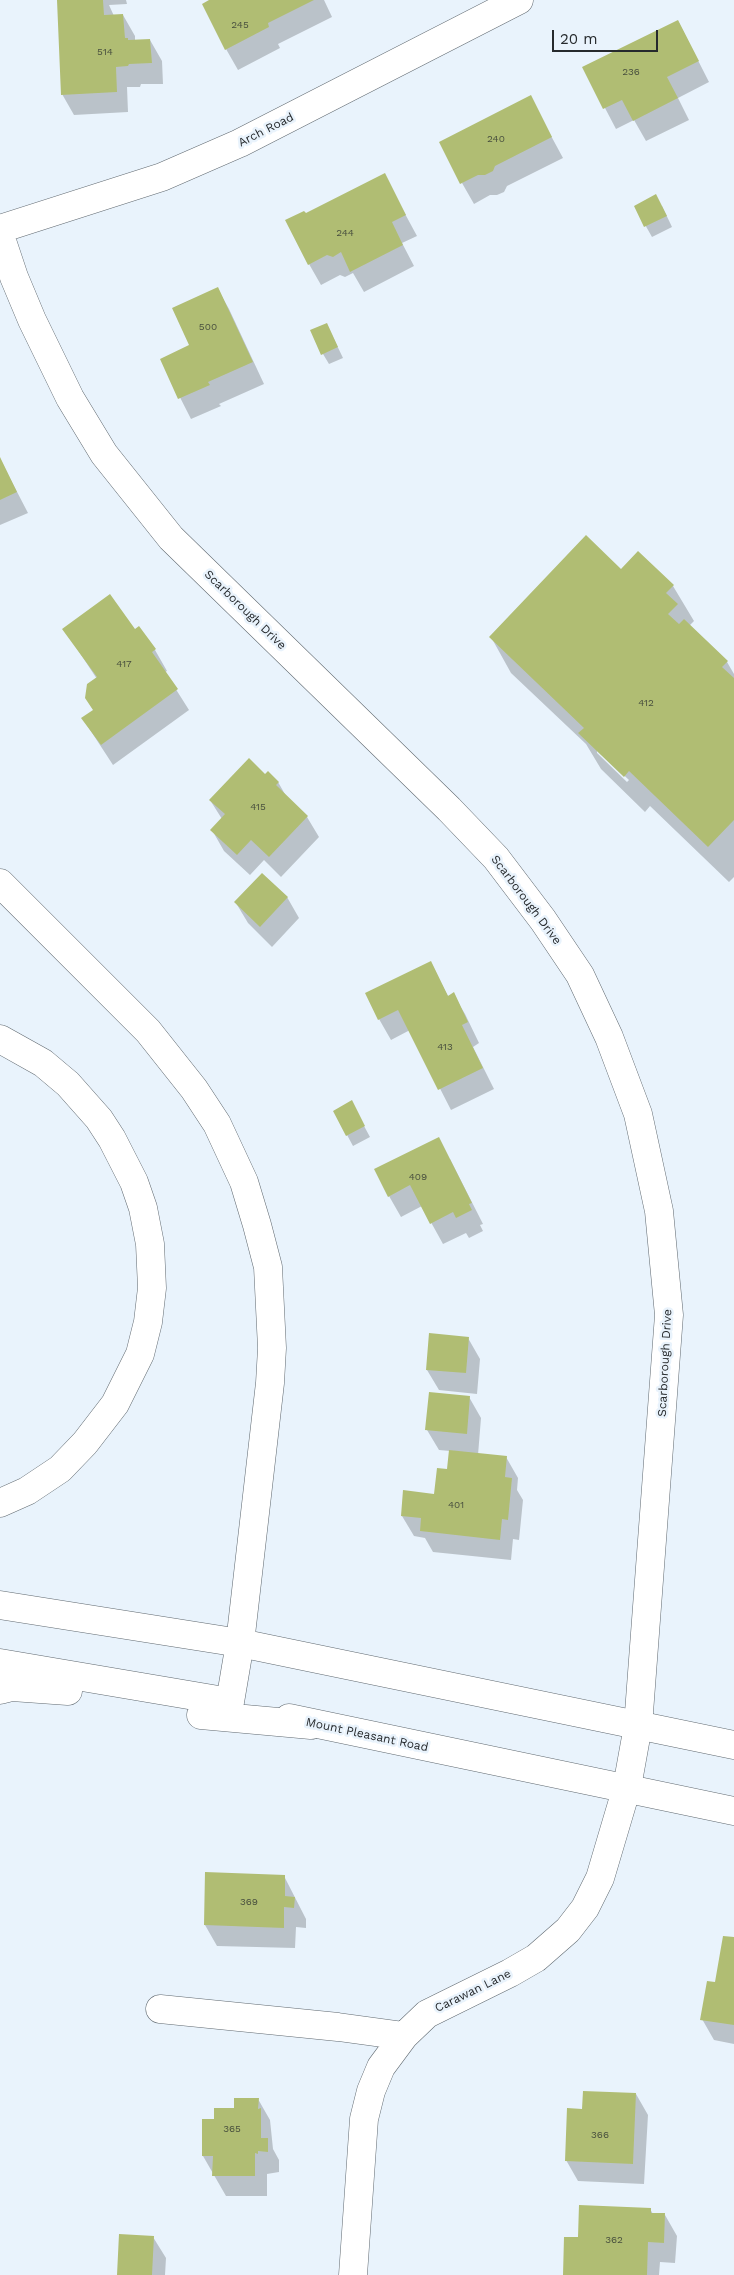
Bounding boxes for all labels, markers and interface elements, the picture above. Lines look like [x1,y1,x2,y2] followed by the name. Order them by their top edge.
[231,19,249,31] house number: 245
[554,20,660,52] scale bar
[560,30,598,48] text: 20 m
[97,46,113,58] house number: 514
[622,66,640,78] house number: 236
[236,110,296,150] street label: Arch Road
[487,133,505,145] house number: 240
[336,227,354,239] house number: 244
[199,321,217,333] house number: 500
[201,567,289,653] street label: Scarborough Drive
[116,658,132,670] house number: 417
[638,697,654,709] house number: 412
[250,801,266,813] house number: 415
[488,853,564,947] street label: Scarborough Drive
[437,1041,453,1053] house number: 413
[409,1171,427,1183] house number: 409
[655,1309,675,1417] street label: Scarborough Drive
[448,1499,464,1511] house number: 401
[304,1715,430,1755] street label: Mount Pleasant Road
[240,1896,258,1908] house number: 369
[433,1966,513,2016] street label: Carawan Lane
[223,2123,241,2135] house number: 365
[591,2129,609,2141] house number: 366
[605,2234,623,2246] house number: 362

